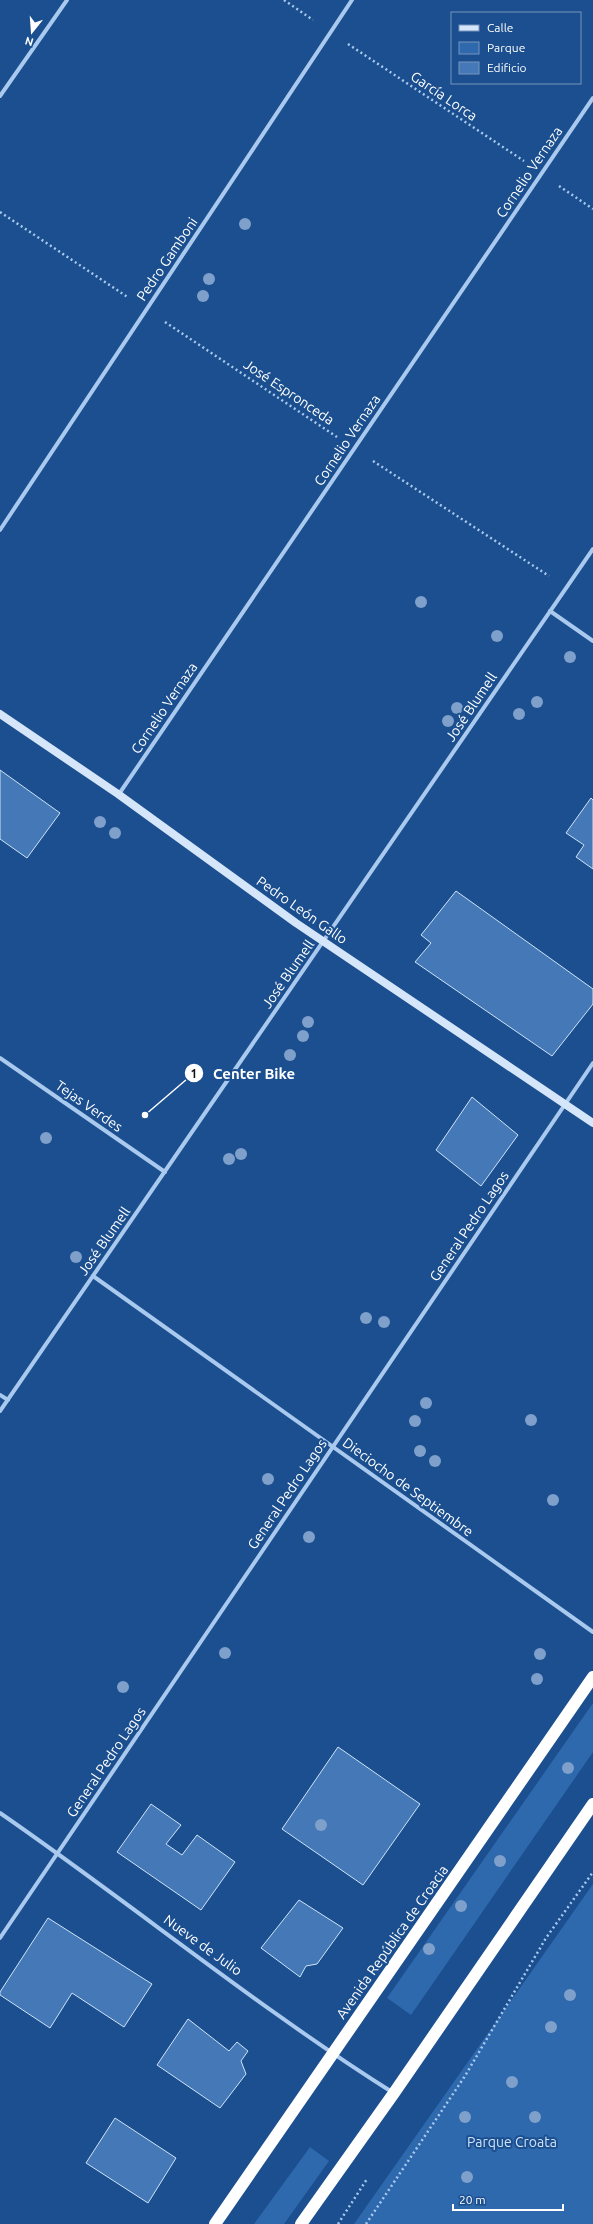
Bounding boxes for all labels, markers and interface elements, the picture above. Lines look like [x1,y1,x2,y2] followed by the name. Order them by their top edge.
[12,12,52,52] north arrow
[451,12,581,84] legend
[487,21,513,34] text: Calle
[23,35,35,49] text: N
[487,41,525,54] text: Parque
[487,61,527,74] text: Edificio
[408,68,480,124] street label: García Lorca
[493,123,565,221] street label: Cornelio Vernaza
[133,214,201,304] street label: Pedro Gamboni
[241,356,337,428] street label: José Espronceda
[311,391,383,489] street label: Cornelio Vernaza
[128,659,200,757] street label: Cornelio Vernaza
[442,669,500,745] street label: José Blumell
[254,873,350,947] street label: Pedro León Gallo
[259,936,318,1011] street label: José Blumell
[184,1060,303,1087] callout: Center Bike
[213,1065,295,1082] text: Center Bike
[191,1067,197,1080] text: 1
[52,1077,126,1135] street label: Tejas Verdes
[426,1168,512,1284] street label: General Pedro Lagos
[75,1203,134,1278] street label: José Blumell
[340,1434,476,1540] street label: Dieciocho de Septiembre
[244,1436,330,1552] street label: General Pedro Lagos
[63,1704,149,1820] street label: General Pedro Lagos
[333,1862,451,2022] street label: Avenida República de Croacia
[161,1911,245,1979] street label: Nueve de Julio
[467,2134,557,2150] park label: Parque Croata
[453,2186,563,2212] scale bar
[459,2193,486,2206] text: 20 m

